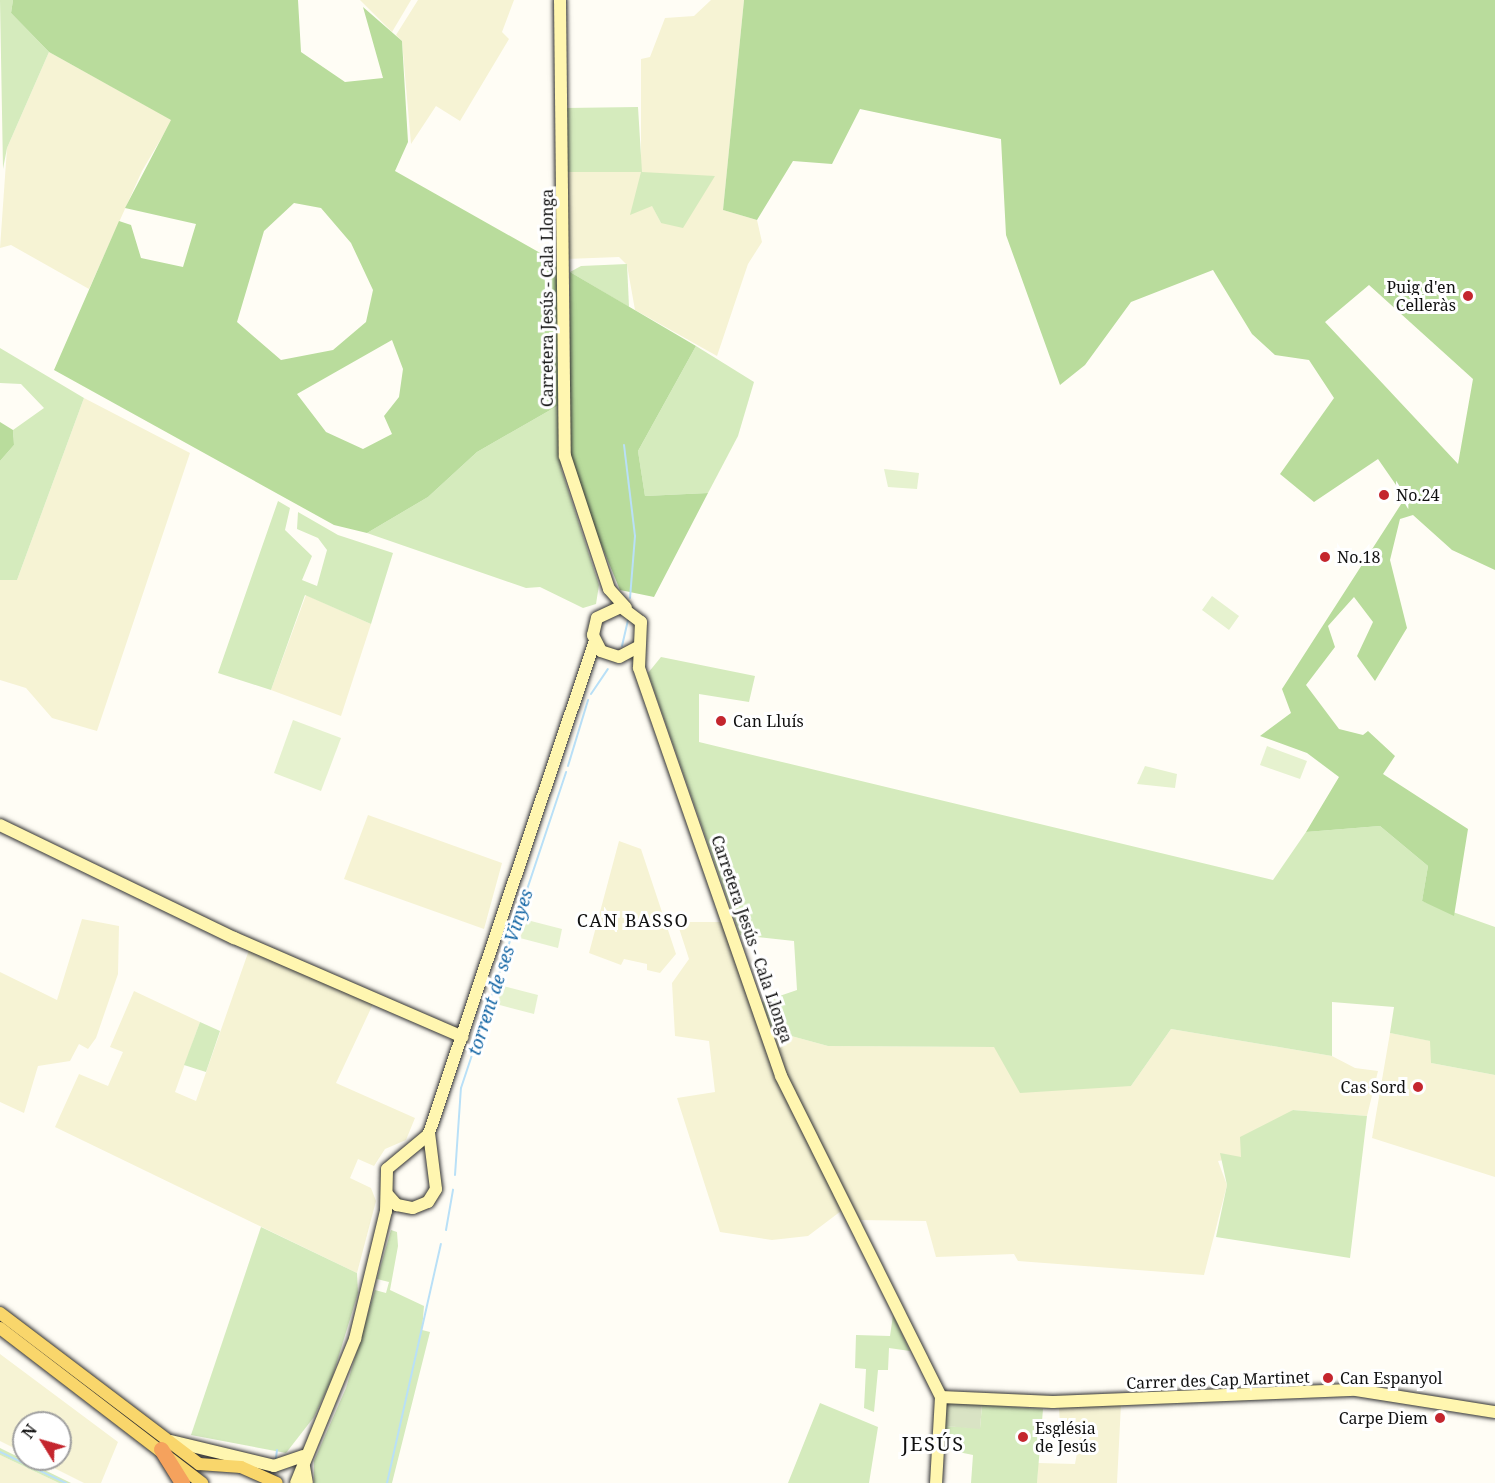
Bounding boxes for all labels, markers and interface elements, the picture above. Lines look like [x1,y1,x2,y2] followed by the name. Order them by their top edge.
[537,189,557,407] street label: Carretera Jesús - Cala Llonga
[1386,277,1456,315] place label: Puig d'en Celleràs
[1461,289,1475,303] marker: Puig d'en Celleràs
[1396,485,1439,505] place label: No.24
[1377,488,1391,502] marker: No.24
[1337,547,1380,567] place label: No.18
[1318,550,1332,564] marker: No.18
[733,711,804,731] place label: Can Lluís
[714,714,728,728] marker: Can Lluís
[707,833,797,1045] street label: Carretera Jesús - Cala Llonga
[463,886,537,1058] water label: torrent de ses Vinyes
[577,909,689,931] district label: CAN BASSO
[1340,1077,1406,1097] place label: Cas Sord
[1411,1080,1425,1094] marker: Cas Sord
[1126,1367,1310,1393] street label: Carrer des Cap Martinet
[1340,1368,1443,1388] place label: Can Espanyol
[1321,1371,1335,1385] marker: Can Espanyol
[1339,1408,1428,1428] place label: Carpe Diem
[12,1411,72,1471] north arrow
[1433,1411,1447,1425] marker: Carpe Diem
[1035,1418,1096,1456] place label: Església de Jesús
[17,1420,42,1443] text: N
[1016,1430,1030,1444] marker: Església de Jesús
[901,1431,965,1455] district label: JESÚS

